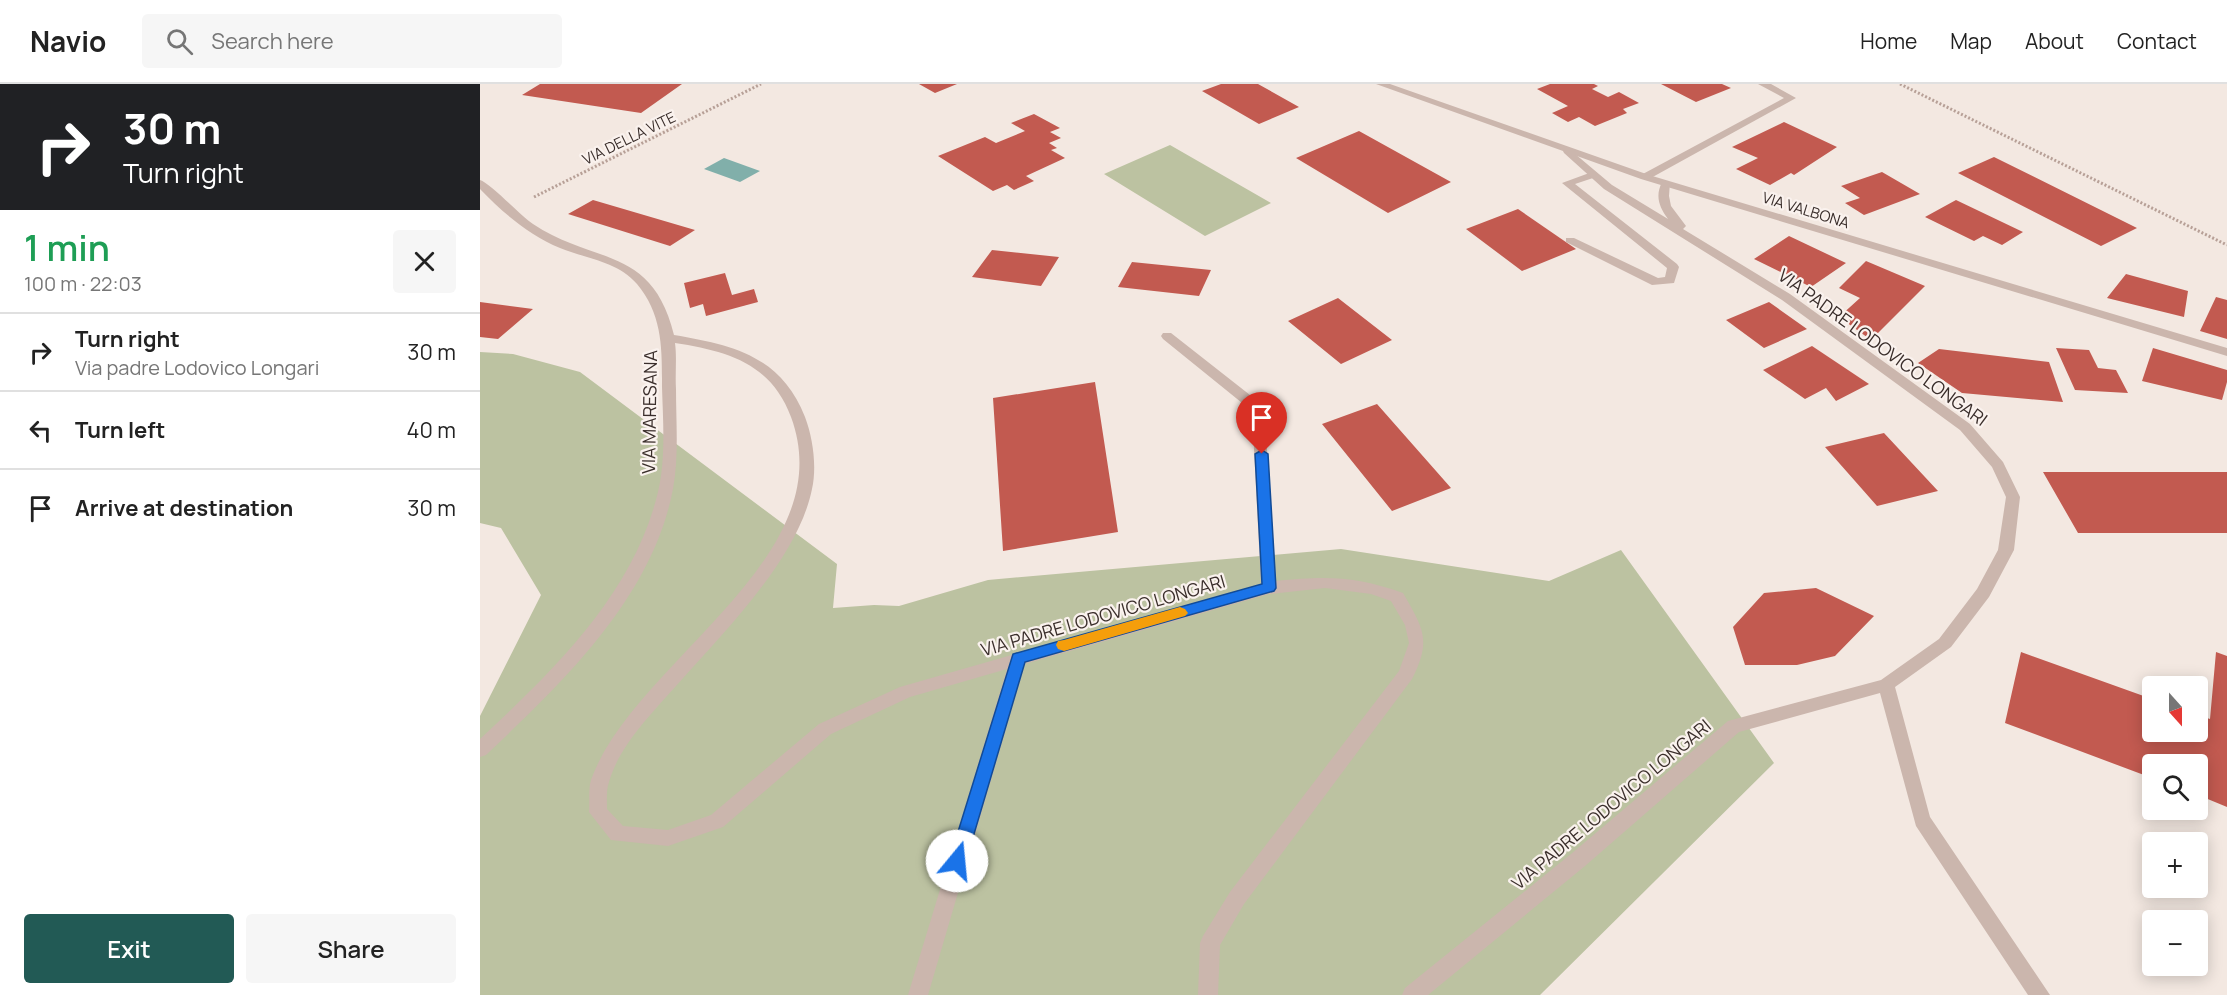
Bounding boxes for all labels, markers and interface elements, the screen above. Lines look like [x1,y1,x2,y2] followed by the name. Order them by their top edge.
[142,14,562,68] search box
[30,22,106,60] text: Navio
[163,25,196,58] icon: search
[211,26,334,56] text: Search here
[1860,27,1917,55] text: Home
[1950,27,1992,55] text: Map
[2025,27,2084,55] text: About
[2117,27,2197,55] text: Contact
[123,99,221,157] text: 30 m
[579,106,679,170] street label: VIA DELLA VITE
[24,108,102,186] icon: right
[123,154,244,191] text: Turn right
[1760,187,1853,233] street label: VIA VALBONA
[24,223,110,272] text: 1 min
[393,230,456,293] button: close
[1774,263,1992,431] street label: VIA PADRE LODOVICO LONGARI
[24,270,142,297] text: 100 m · 22:03
[75,324,180,354] text: Turn right
[24,336,57,369] icon: right
[407,337,456,367] text: 30 m
[636,349,662,474] street label: VIA MARESANA
[75,354,319,381] text: Via padre Lodovico Longari
[1236,392,1287,454] pin
[1245,401,1278,434] icon: arrive
[24,414,57,447] icon: left
[75,415,165,445] text: Turn left
[407,415,456,445] text: 40 m
[24,492,57,525] icon: arrive
[75,493,293,523] text: Arrive at destination
[407,493,456,523] text: 30 m
[978,569,1228,661] street label: VIA PADRE LODOVICO LONGARI
[2142,676,2208,742] north arrow
[2142,676,2208,976] map controls
[1506,713,1716,895] street label: VIA PADRE LODOVICO LONGARI
[2142,754,2208,820] button: search
[925,829,989,893] position arrow
[2142,832,2208,898] button: +
[2142,910,2208,976] button: −
[24,914,234,983] button: Exit
[246,914,456,983] button: Share

